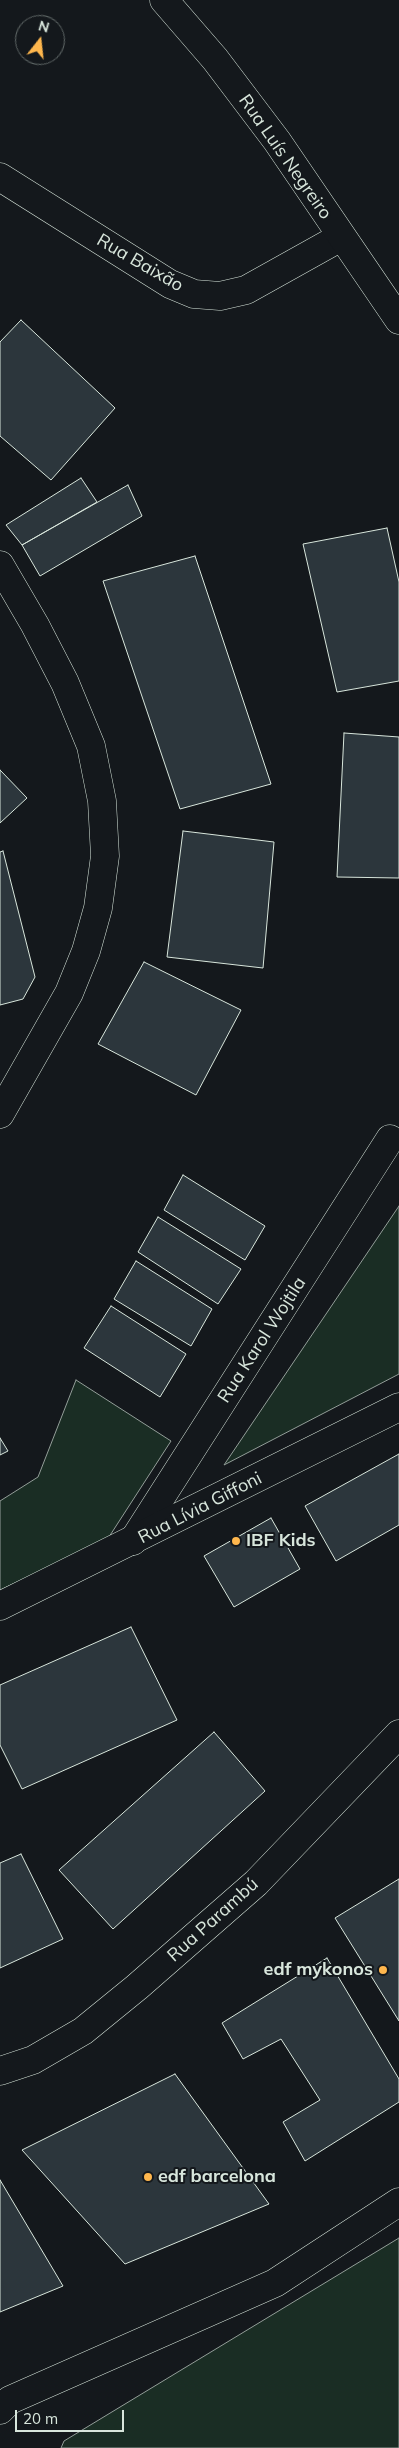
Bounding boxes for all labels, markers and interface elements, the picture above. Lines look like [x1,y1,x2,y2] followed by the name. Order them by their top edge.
[15,15,65,65] north arrow
[36,16,51,37] text: N
[234,90,336,224] street label: Rua Luís Negreiro
[93,230,187,296] street label: Rua Baixão
[213,1273,311,1407] street label: Rua Karol Wojtila
[135,1468,265,1548] street label: Rua Lívia Giffoni
[246,1530,316,1552] place label: IBF Kids
[230,1535,242,1547] marker: IBF Kids
[163,1874,263,1966] street label: Rua Parambú
[264,1959,373,1981] place label: edf mykonos
[377,1964,389,1976] marker: edf mykonos
[158,2166,276,2188] place label: edf barcelona
[142,2171,154,2183] marker: edf barcelona
[18,2400,126,2432] scale bar
[23,2409,58,2428] text: 20 m

